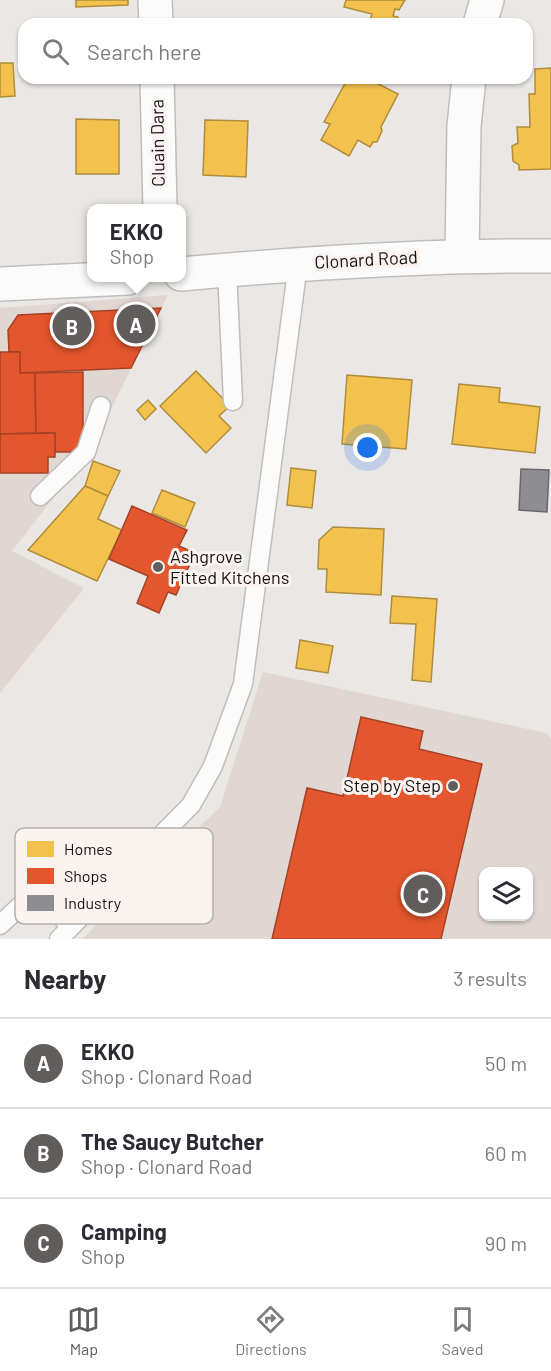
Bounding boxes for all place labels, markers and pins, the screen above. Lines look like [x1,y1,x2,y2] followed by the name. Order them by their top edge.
[116,302,156,346] pin: A
[52,304,92,348] pin: B
[170,545,289,588] place label: Ashgrove Fitted Kitchens
[151,560,165,574] marker: Ashgrove Fitted Kitchens
[343,774,441,796] place label: Step by Step
[446,779,460,793] marker: Step by Step
[404,872,442,916] pin: C

